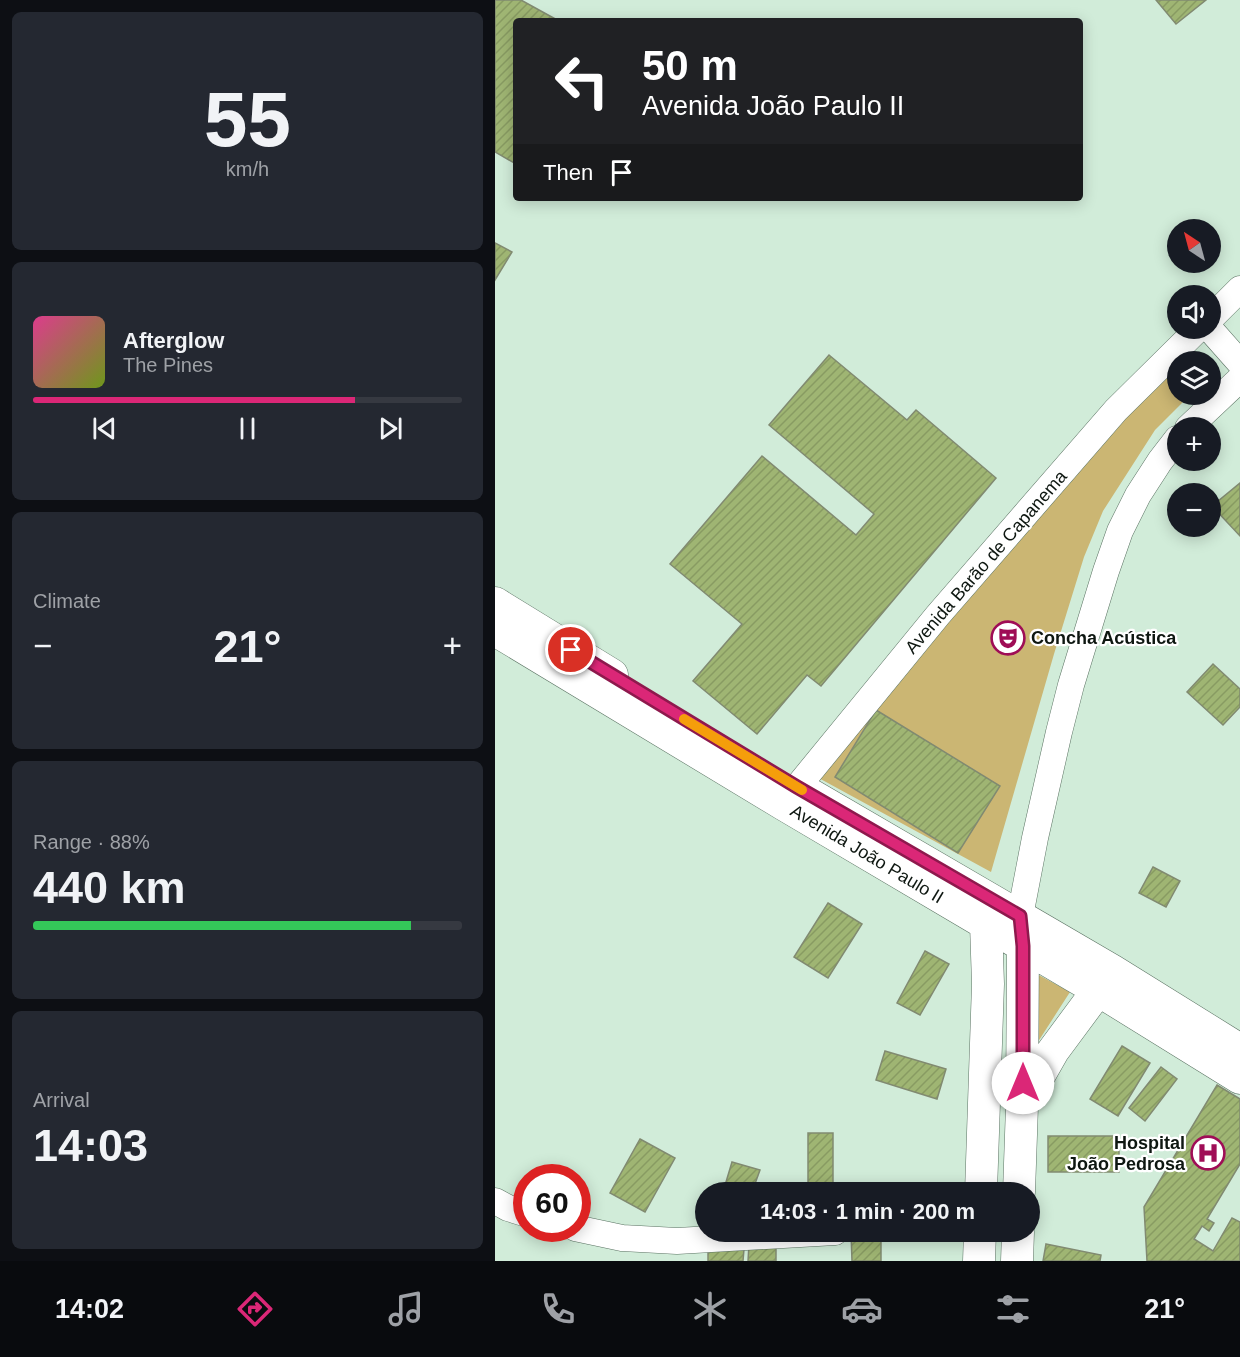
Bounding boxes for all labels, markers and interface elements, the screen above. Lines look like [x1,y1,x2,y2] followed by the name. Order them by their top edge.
[543,42,621,120] icon: left
[642,42,738,89] text: 50 m
[204,75,291,163] text: 55
[642,91,904,121] text: Avenida João Paulo II
[605,156,638,189] icon: arrive
[226,158,269,180] text: km/h
[543,160,593,185] text: Then
[1167,219,1221,273] north arrow
[1167,219,1221,537] map controls
[1167,285,1221,339] button: sound
[123,328,224,353] text: Afterglow
[1167,351,1221,405] button: layers
[123,354,213,376] text: The Pines
[88,412,121,445] icon: previous
[231,412,264,445] icon: pause
[374,412,407,445] icon: next
[1167,417,1221,471] button: +
[901,466,1072,658] street label: Avenida Barão de Capanema
[1167,483,1221,537] button: −
[33,590,101,612] text: Climate
[990,620,1026,656] theatre icon: Concha Acústica
[213,621,282,672] text: 21°
[545,624,596,675] pin
[33,627,52,664] text: −
[443,627,462,664] text: +
[1031,628,1177,648] place label: Concha Acústica
[554,633,587,666] icon: arrive
[787,800,947,908] street label: Avenida João Paulo II
[33,831,150,853] text: Range · 88%
[33,862,186,913] text: 440 km
[991,1051,1055,1115] position arrow
[33,1089,90,1111] text: Arrival
[33,1120,148,1171] text: 14:03
[1067,1133,1186,1174] place label: Hospital João Pedrosa
[1190,1135,1226,1171] hospital icon: Hospital João Pedrosa
[513,1164,591,1242] speed limit sign: 60
[760,1199,975,1224] text: 14:03 · 1 min · 200 m
[234,1288,276,1330] icon: directions
[385,1288,427,1330] icon: music
[537,1288,579,1330] icon: phone
[689,1288,731,1330] icon: climate
[841,1288,883,1330] icon: car
[992,1288,1034,1330] icon: filters
[55,1294,124,1324] text: 14:02
[1144,1294,1185,1324] text: 21°

